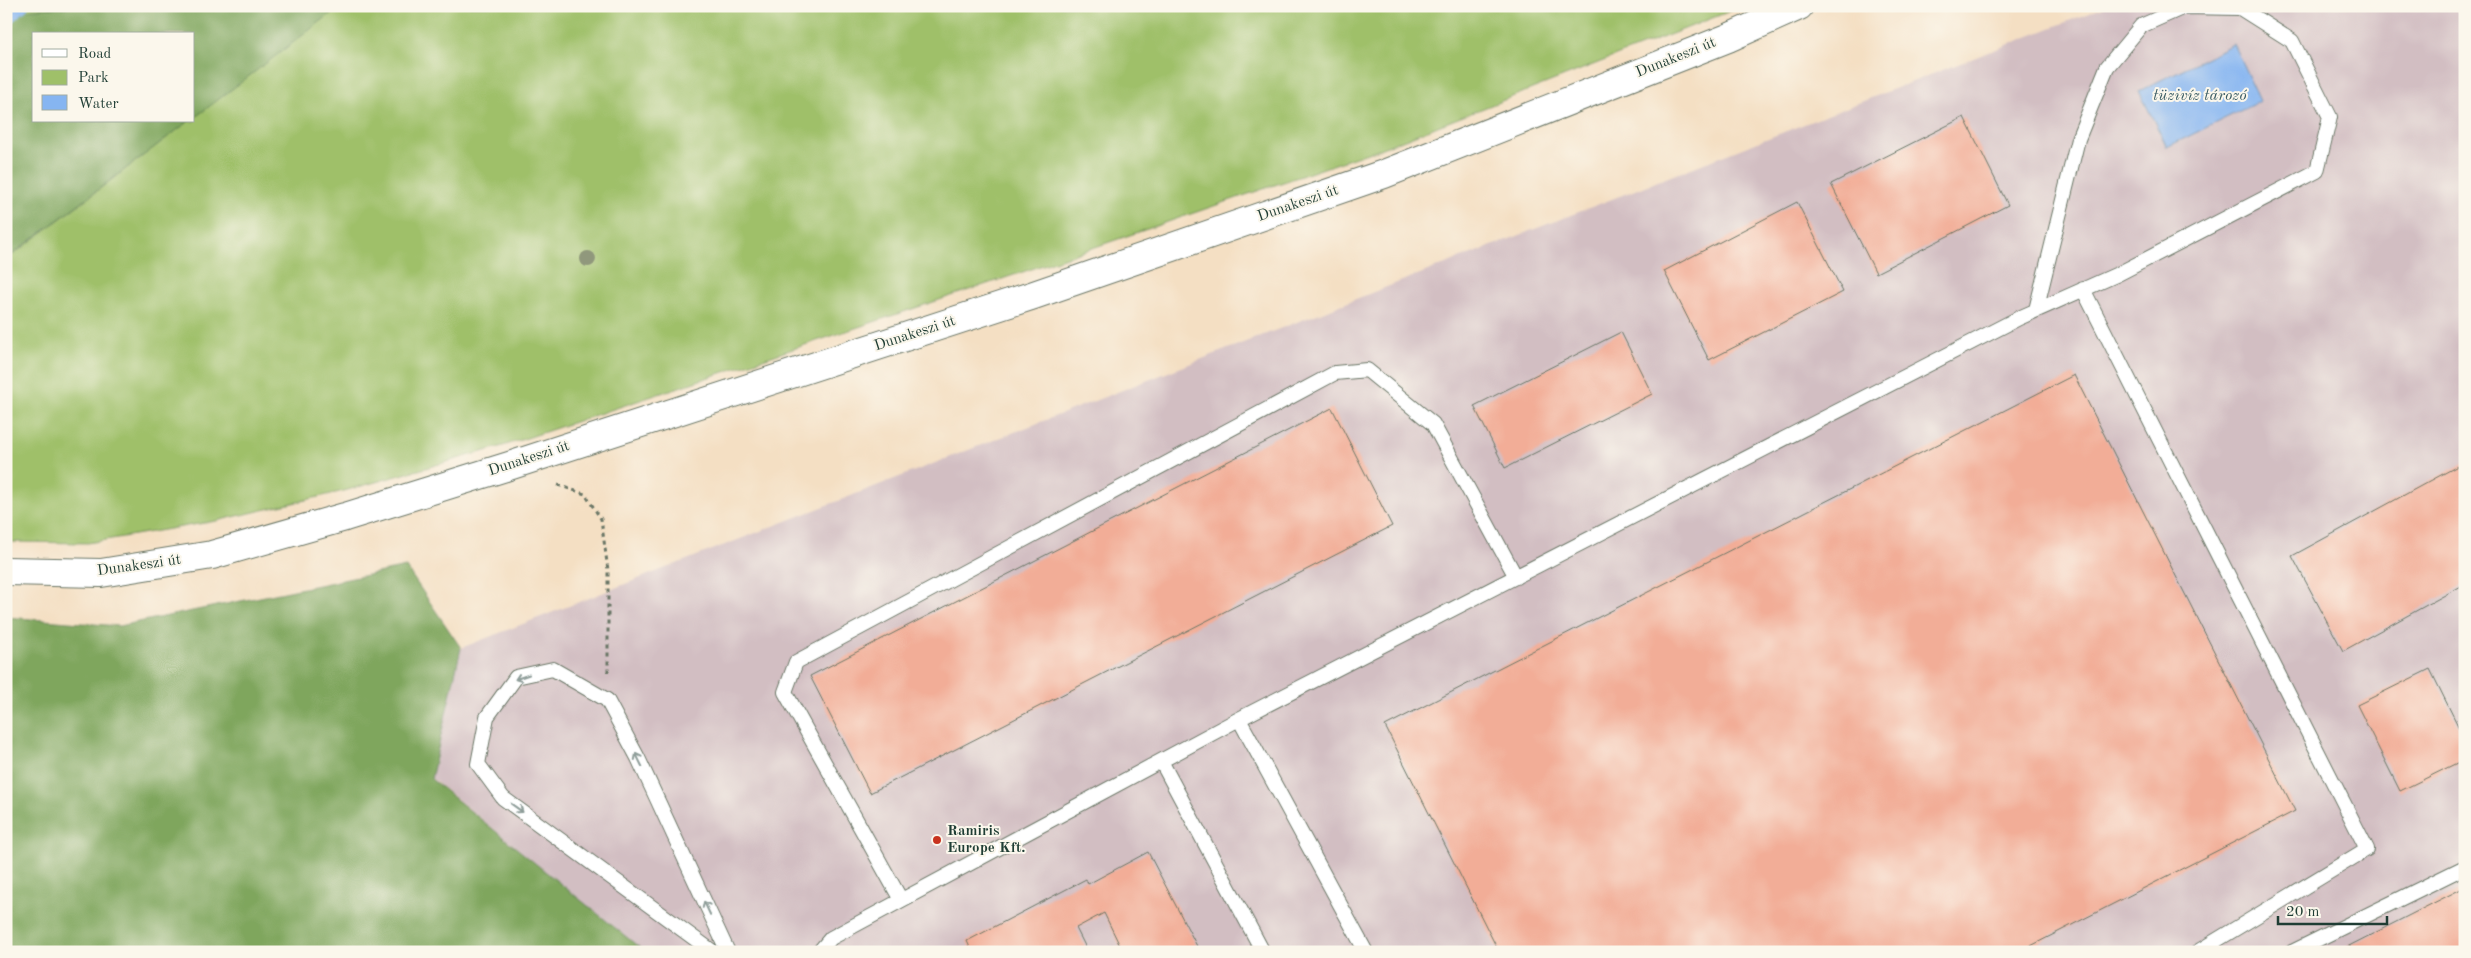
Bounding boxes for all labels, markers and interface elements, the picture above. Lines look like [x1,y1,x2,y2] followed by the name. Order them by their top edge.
[32,32,195,122] legend
[1634,35,1718,81] street label: Dunakeszi út
[78,47,112,62] text: Road
[78,71,109,86] text: Park
[2153,88,2247,104] water label: tüzivíz tározó
[78,97,119,112] text: Water
[1256,183,1340,225] street label: Dunakeszi út
[872,314,958,354] street label: Dunakeszi út
[486,439,572,479] street label: Dunakeszi út
[96,553,182,579] street label: Dunakeszi út
[514,672,530,682] one-way arrow
[633,753,643,768] one-way arrow
[510,802,523,813] one-way arrow
[947,824,1026,856] place label: Ramiris Europe Kft.
[931,834,943,846] marker: Ramiris Europe Kft.
[2278,893,2387,925] scale bar
[702,900,712,915] one-way arrow
[2286,905,2320,920] text: 20 m

